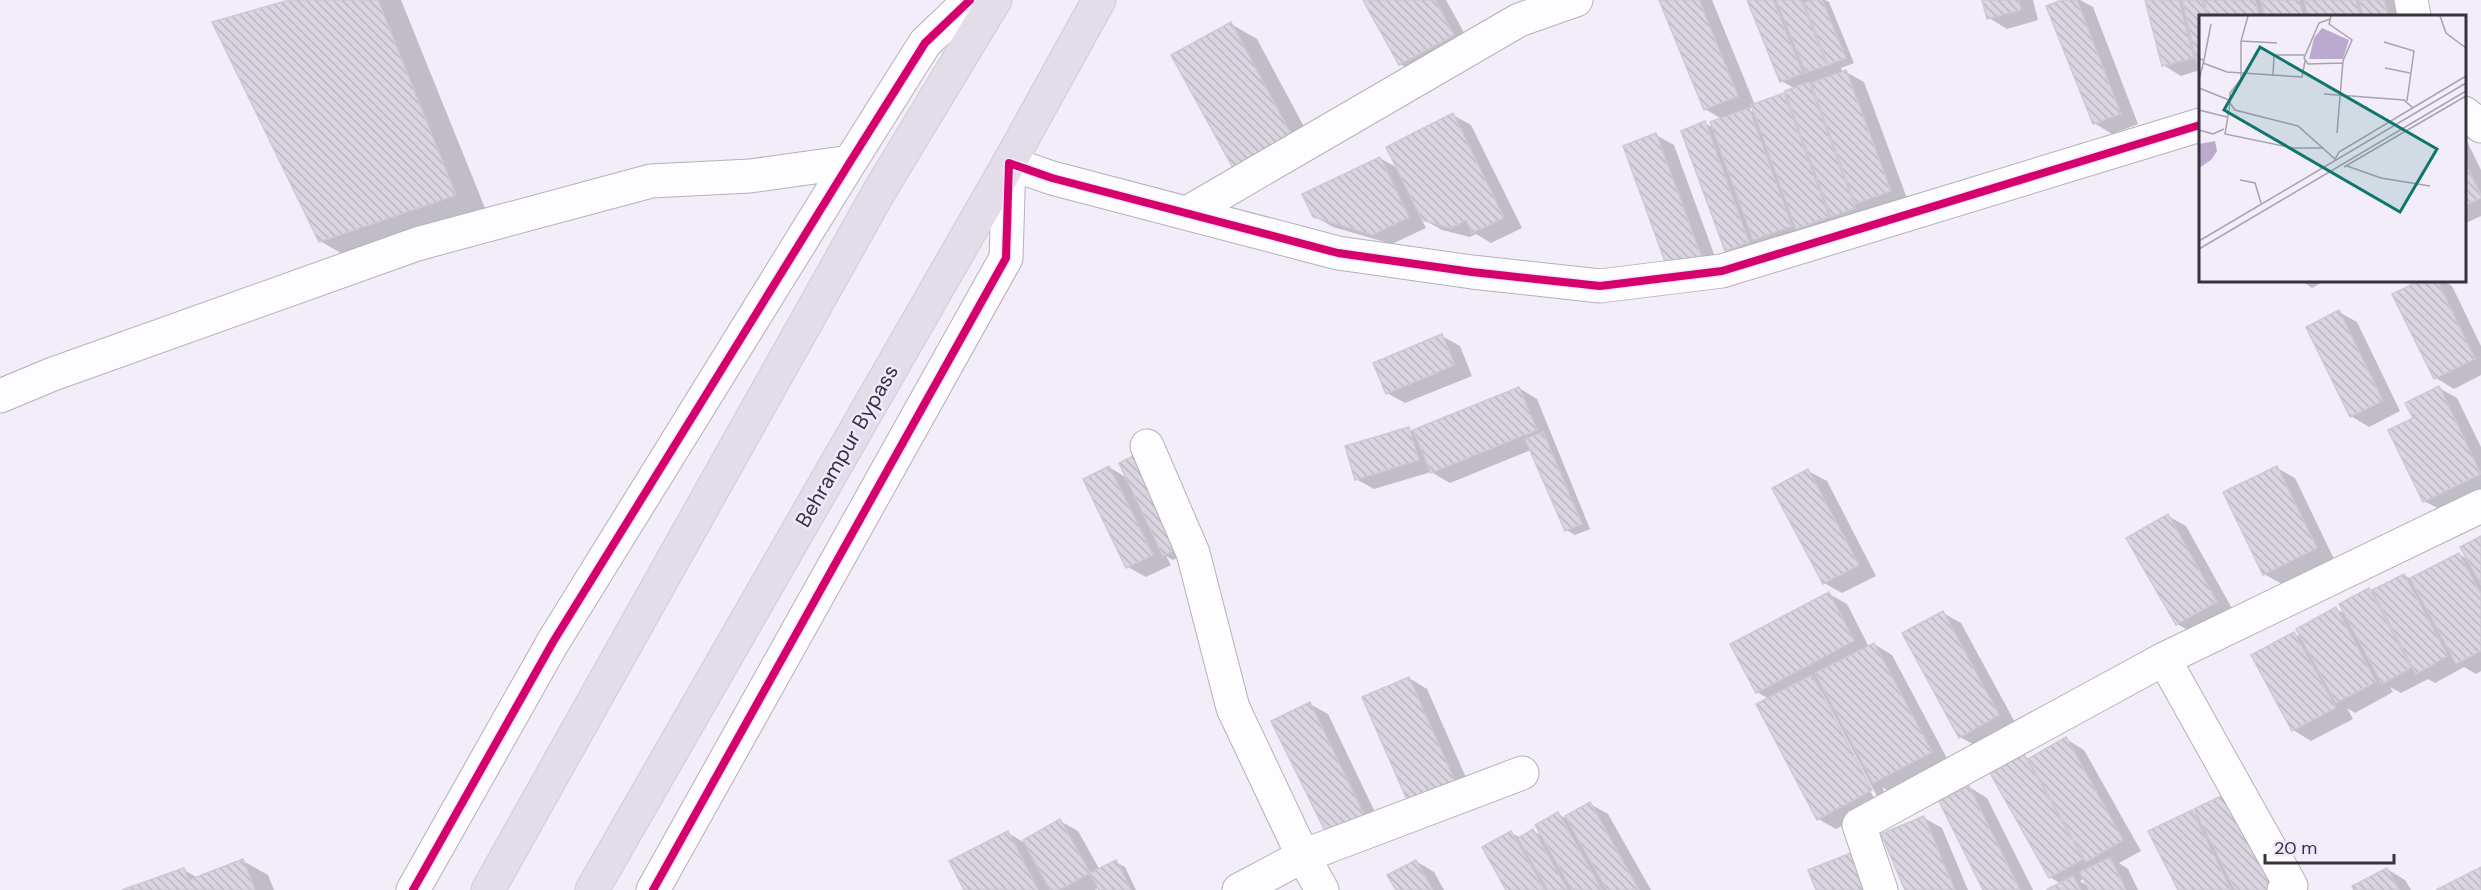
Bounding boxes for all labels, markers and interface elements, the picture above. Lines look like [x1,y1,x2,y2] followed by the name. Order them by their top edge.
[2199,15,2466,282] inset map
[789,360,905,532] street label: Behrampur Bypass
[2265,827,2394,865] scale bar
[2274,836,2317,860] text: 20 m

